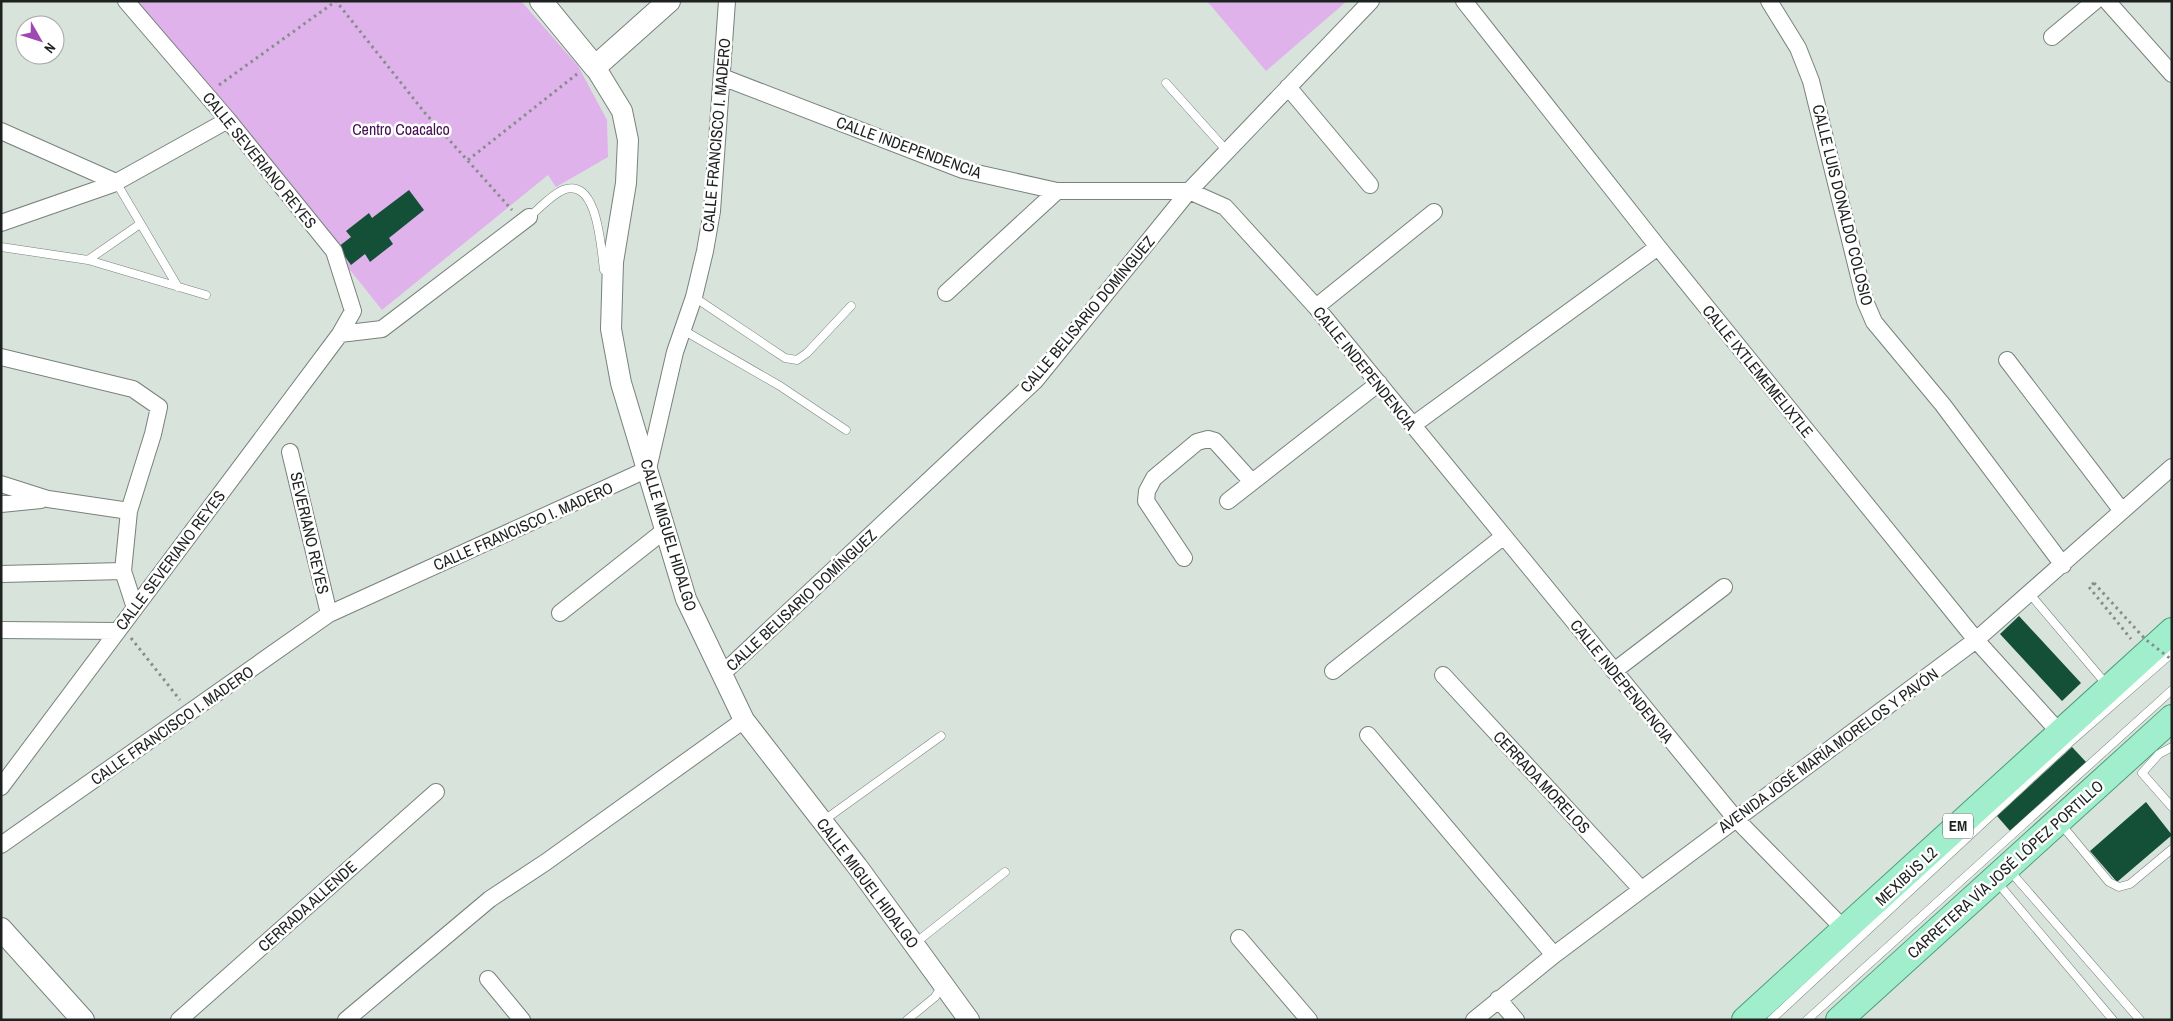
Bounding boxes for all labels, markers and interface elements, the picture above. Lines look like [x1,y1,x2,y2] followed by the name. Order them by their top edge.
[15,15,65,65] north arrow
[697,37,735,233] street label: CALLE FRANCISCO I. MADERO
[40,39,60,57] text: N
[198,87,322,233] street label: CALLE SEVERIANO REYES
[1807,102,1879,308] street label: CALLE LUIS DONALDO COLOSIO
[833,110,985,184] street label: CALLE INDEPENDENCIA
[352,118,450,140] park label: Centro Coacalco
[1015,231,1159,397] street label: CALLE BELISARIO DOMÍNGUEZ
[1698,300,1818,442] street label: CALLE IXTLEMEMELIXTLE
[1308,302,1422,435] street label: CALLE INDEPENDENCIA
[635,456,703,614] street label: CALLE MIGUEL HIDALGO
[285,470,335,596] street label: SEVERIANO REYES
[430,476,616,576] street label: CALLE FRANCISCO I. MADERO
[110,485,230,634] street label: CALLE SEVERIANO REYES
[721,524,881,676] street label: CALLE BELISARIO DOMÍNGUEZ
[1565,615,1679,748] street label: CALLE INDEPENDENCIA
[86,660,258,790] street label: CALLE FRANCISCO I. MADERO
[1713,663,1943,838] street label: AVENIDA JOSÉ MARÍA MORELOS Y PAVÓN
[1489,726,1595,838] street label: CERRADA MORELOS
[1902,775,2108,963] street label: CARRETERA VÍA JOSÉ LÓPEZ PORTILLO
[812,813,924,953] street label: CALLE MIGUEL HIDALGO
[1943,814,1973,838] road number: EM
[1870,842,1942,910] street label: MEXIBÚS L2
[253,856,361,956] street label: CERRADA ALLENDE

